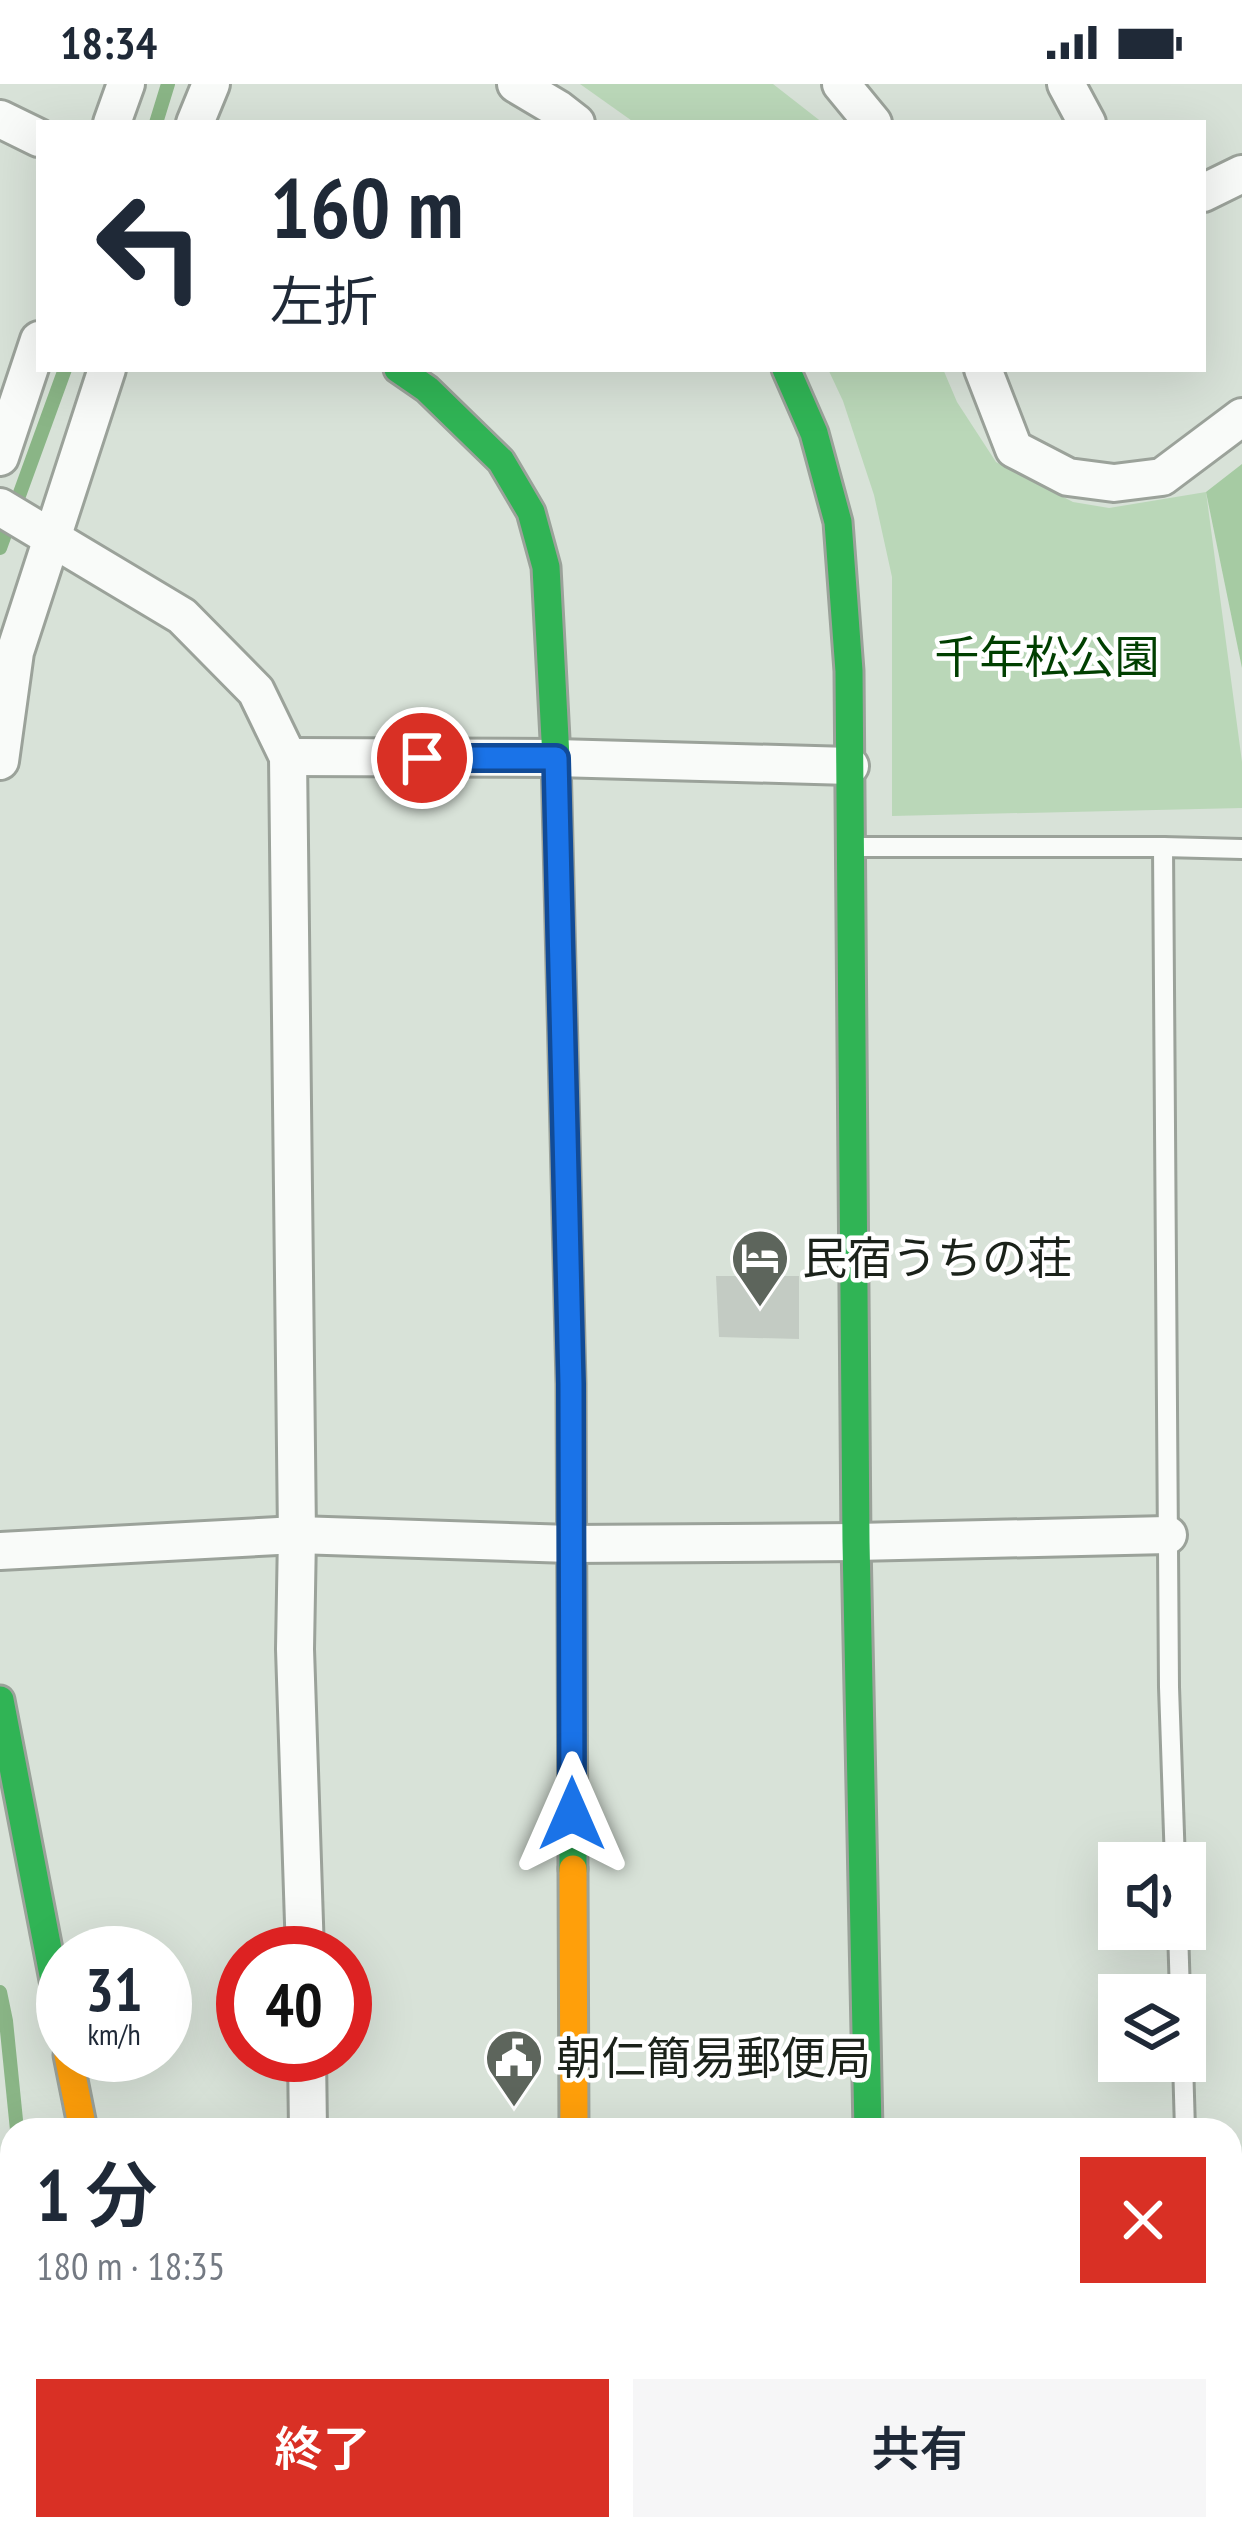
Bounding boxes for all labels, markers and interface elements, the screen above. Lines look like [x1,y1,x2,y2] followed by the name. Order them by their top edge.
[60,13,157,71] text: 18:34
[270,152,463,261] text: 160 m
[72,168,228,324] icon: left
[270,266,378,336] text: 左折
[934,627,1160,685] park label: 千年松公園
[371,707,473,809] pin
[389,725,455,791] icon: arrive
[729,1227,791,1309] hotel icon: 民宿うちの荘
[802,1228,1072,1286] place label: 民宿うちの荘
[509,1751,635,1877] position arrow
[1098,1842,1206,2082] map controls
[1098,1842,1206,1950] button: sound
[216,1926,372,2082] speed limit sign: 40
[85,1950,143,2028] text: 31
[1098,1974,1206,2082] button: layers
[87,2014,141,2053] text: km/h
[483,2027,545,2109] public building icon: 朝仁簡易郵便局
[556,2028,871,2086] place label: 朝仁簡易郵便局
[36,2148,157,2241] text: 1 分
[1080,2157,1206,2283] button: close
[36,2240,225,2291] text: 180 m · 18:35
[36,2379,609,2517] button: 終了
[633,2379,1206,2517] button: 共有

